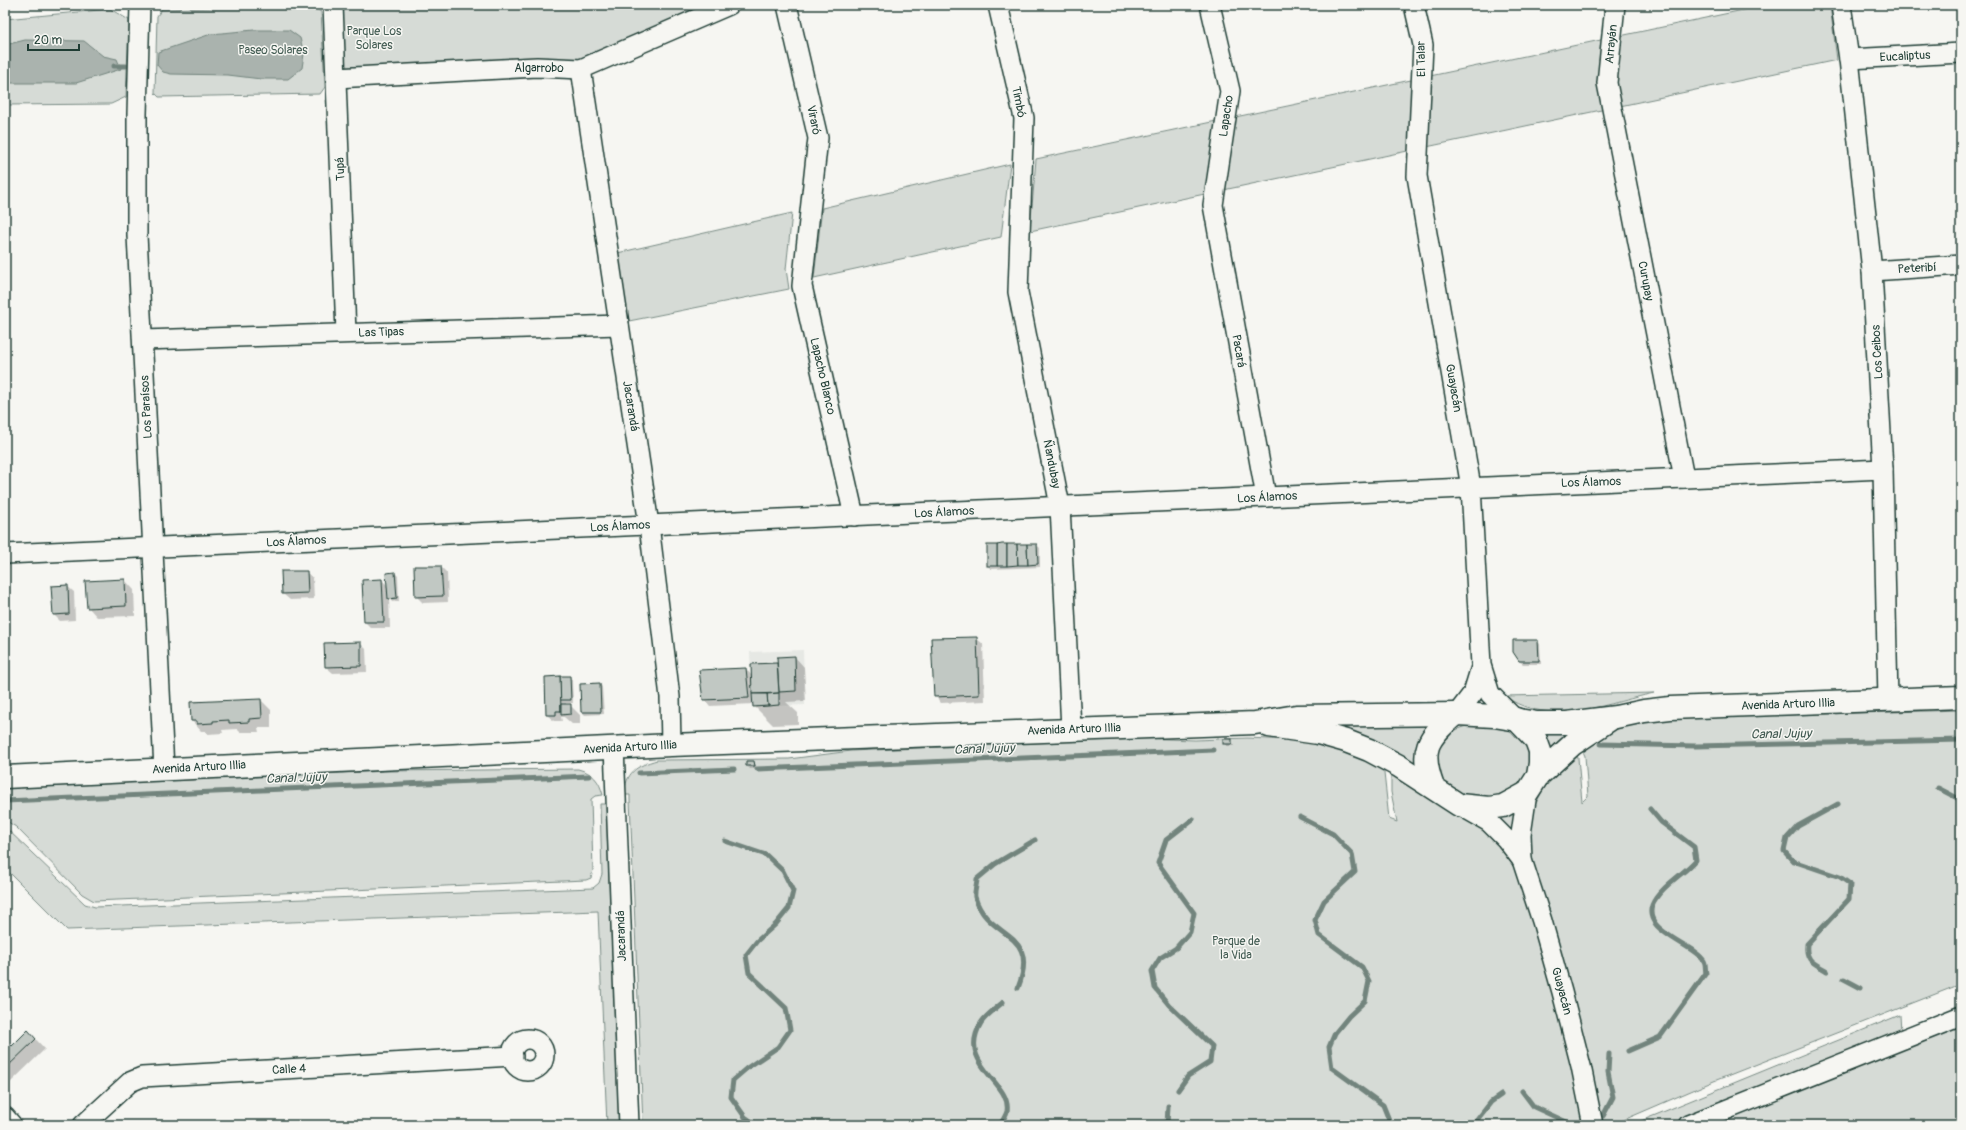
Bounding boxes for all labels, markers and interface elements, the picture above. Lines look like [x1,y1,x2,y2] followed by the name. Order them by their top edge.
[1602,23,1621,64] street label: Arrayán
[347,24,402,53] park label: Parque Los Solares
[28,26,79,52] scale bar
[34,33,63,48] text: 20 m
[1414,40,1429,77] street label: El Talar
[238,43,308,58] park label: Paseo Solares
[1879,48,1931,65] street label: Eucaliptus
[514,61,564,76] street label: Algarrobo
[1008,85,1029,119] street label: Timbó
[1216,94,1237,138] street label: Lapacho
[803,104,824,137] street label: Viraró
[333,157,348,181] street label: Tupá
[1634,260,1657,302] street label: Curupay
[1897,260,1937,277] street label: Peteribí
[358,324,405,341] street label: Las Tipas
[1869,324,1886,380] street label: Los Ceibos
[1228,333,1249,369] street label: Pacará
[806,336,839,417] street label: Lapacho Blanco
[1442,363,1465,414] street label: Guayacán
[137,374,156,439] street label: Los Paraísos
[619,380,642,433] street label: Jacarandá
[1039,438,1065,490] street label: Ñandubay
[1561,473,1622,491] street label: Los Álamos
[1237,487,1298,507] street label: Los Álamos
[914,502,975,522] street label: Los Álamos
[590,516,651,536] street label: Los Álamos
[266,531,327,551] street label: Los Álamos
[1741,695,1836,714] street label: Avenida Arturo Illia
[1027,720,1122,739] street label: Avenida Arturo Illia
[1751,725,1813,743] water label: Canal Jujuy
[583,738,678,757] street label: Avenida Arturo Illia
[953,740,1016,758] water label: Canal Jujuy
[152,758,247,777] street label: Avenida Arturo Illia
[265,769,328,787] water label: Canal Jujuy
[613,910,630,962] street label: Jacarandá
[1212,934,1260,963] park label: Parque de la Vida
[1548,966,1575,1017] street label: Guayacán
[272,1061,307,1078] street label: Calle 4

